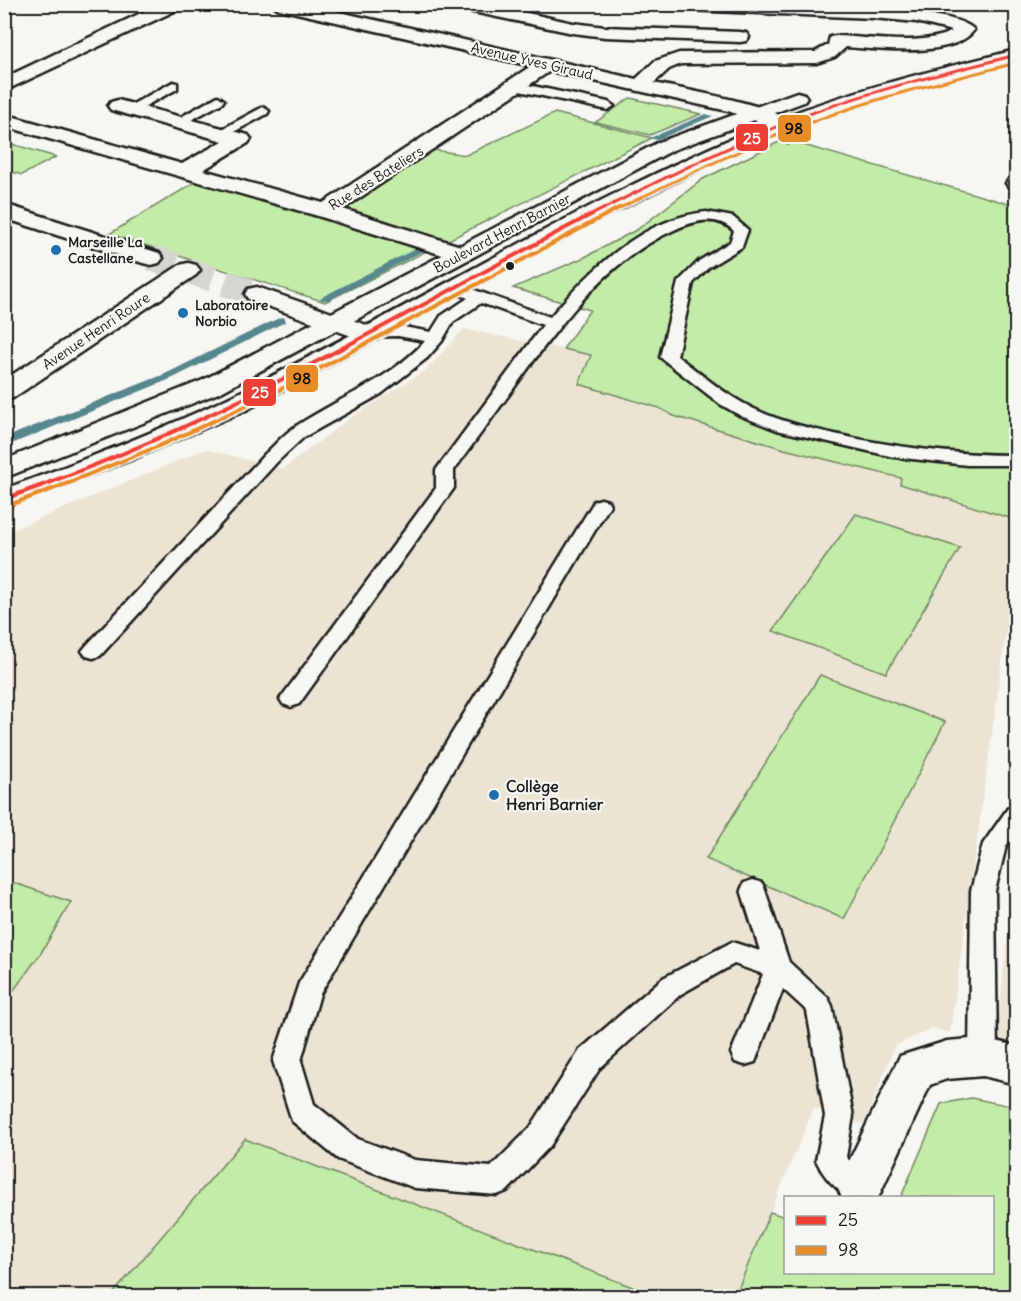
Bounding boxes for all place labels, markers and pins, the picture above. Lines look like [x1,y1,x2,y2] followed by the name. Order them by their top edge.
[68,233,143,267] place label: Marseille La Castellane
[49,243,63,257] marker: Marseille La Castellane
[504,260,516,272] unlabelled marker
[195,296,269,330] place label: Laboratoire Norbio
[176,306,190,320] marker: Laboratoire Norbio
[506,776,604,814] place label: Collège Henri Barnier
[487,788,501,802] marker: Collège Henri Barnier

